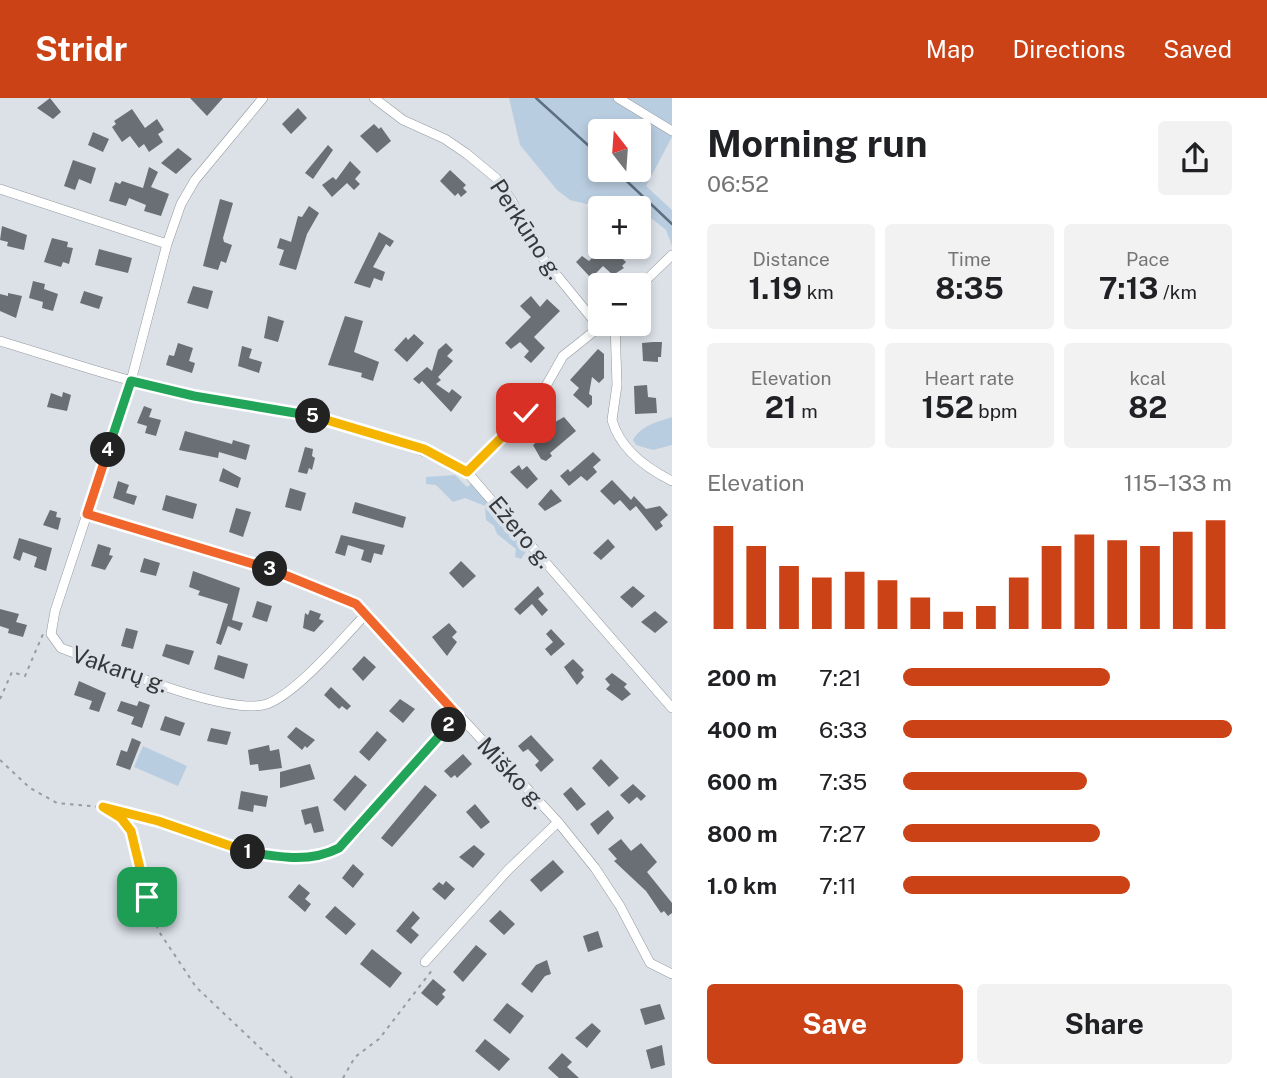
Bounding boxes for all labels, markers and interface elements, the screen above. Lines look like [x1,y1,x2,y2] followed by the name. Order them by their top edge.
[35,30,127,68] text: Stridr
[926,35,975,63] text: Map
[1013,35,1125,63] text: Directions
[1163,35,1232,63] text: Saved
[588,119,651,182] north arrow
[588,119,651,336] map controls
[707,121,928,166] text: Morning run
[1158,121,1232,195] button: share
[707,170,769,197] text: 06:52
[485,174,569,284] street label: Perkūno g.
[588,196,651,259] button: +
[753,248,830,270] text: Distance
[948,248,991,270] text: Time
[1126,248,1170,270] text: Pace
[749,270,802,306] text: 1.19
[935,270,1004,306] text: 8:35
[1099,270,1158,306] text: 7:13
[588,273,651,336] button: −
[802,281,834,303] text: km
[1158,281,1197,303] text: /km
[751,367,831,389] text: Elevation
[925,367,1014,389] text: Heart rate
[1129,367,1166,389] text: kcal
[496,383,556,443] pin
[765,389,797,425] text: 21
[922,389,974,425] text: 152
[1128,389,1167,425] text: 82
[507,394,545,432] icon: check
[296,398,330,434] pin: 5
[797,400,818,422] text: m
[974,400,1017,422] text: bpm
[306,404,319,426] text: 5
[90,432,126,468] pin: 4
[101,438,114,460] text: 4
[707,469,805,496] text: Elevation
[1124,469,1232,496] text: 115–133 m
[483,491,559,573] street label: Ežero g.
[252,552,288,587] pin: 3
[263,557,276,579] text: 3
[68,640,172,698] street label: Vakarų g.
[707,664,777,691] text: 200 m
[819,664,862,691] text: 7:21
[432,708,466,742] pin: 2
[442,713,455,735] text: 2
[707,716,777,743] text: 400 m
[819,716,867,743] text: 6:33
[472,732,552,814] street label: Miško g.
[707,768,777,795] text: 600 m
[819,768,867,795] text: 7:35
[707,820,778,847] text: 800 m
[819,820,866,847] text: 7:27
[230,834,266,870] pin: 1
[243,840,252,862] text: 1
[117,867,177,927] pin
[707,872,777,899] text: 1.0 km
[819,872,857,899] text: 7:11
[128,878,166,916] icon: arrive
[707,984,963,1064] button: Save
[977,984,1232,1064] button: Share

